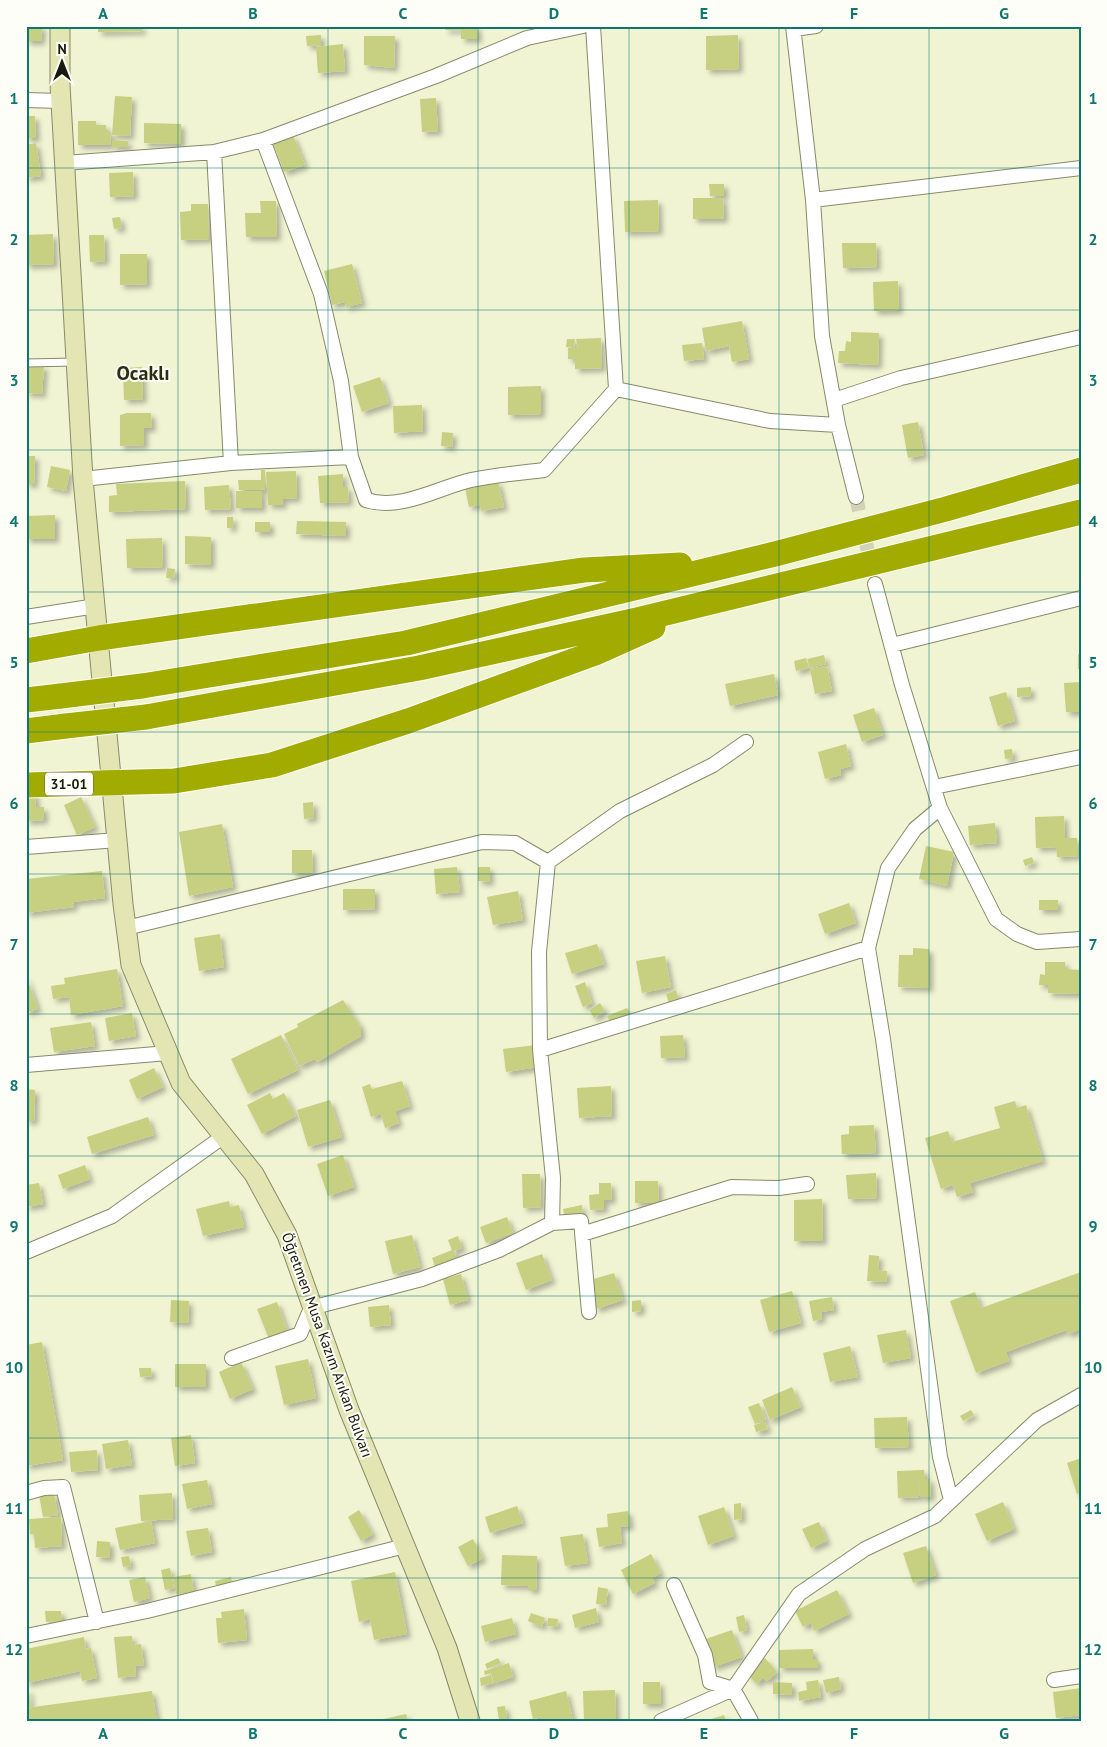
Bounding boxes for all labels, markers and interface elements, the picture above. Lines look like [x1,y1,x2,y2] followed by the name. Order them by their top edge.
[98,3,108,23] text: A
[248,3,258,23] text: B
[399,3,408,23] text: C
[549,3,559,23] text: D
[700,3,708,23] text: E
[850,3,858,23] text: F
[999,3,1009,23] text: G
[38,38,88,88] north arrow
[57,40,67,58] text: N
[9,88,19,108] text: 1
[1088,88,1098,108] text: 1
[9,229,19,249] text: 2
[1088,229,1098,249] text: 2
[116,360,170,386] district label: Ocaklı
[9,370,19,390] text: 3
[1088,370,1098,390] text: 3
[9,511,19,531] text: 4
[1088,511,1098,531] text: 4
[9,652,19,672] text: 5
[1088,652,1098,672] text: 5
[45,772,93,796] road number: 31-01
[9,793,19,813] text: 6
[1088,793,1098,813] text: 6
[9,934,19,954] text: 7
[1088,934,1098,954] text: 7
[9,1075,19,1095] text: 8
[1088,1075,1098,1095] text: 8
[9,1216,19,1236] text: 9
[1088,1216,1098,1236] text: 9
[278,1230,377,1460] street label: Öğretmen Musa Kazım Arıkan Bulvarı
[5,1357,23,1377] text: 10
[1084,1357,1102,1377] text: 10
[5,1498,23,1518] text: 11
[1084,1498,1102,1518] text: 11
[5,1639,23,1659] text: 12
[1084,1639,1102,1659] text: 12
[98,1723,108,1743] text: A
[248,1723,258,1743] text: B
[399,1723,408,1743] text: C
[549,1723,559,1743] text: D
[700,1723,708,1743] text: E
[850,1723,858,1743] text: F
[999,1723,1009,1743] text: G

